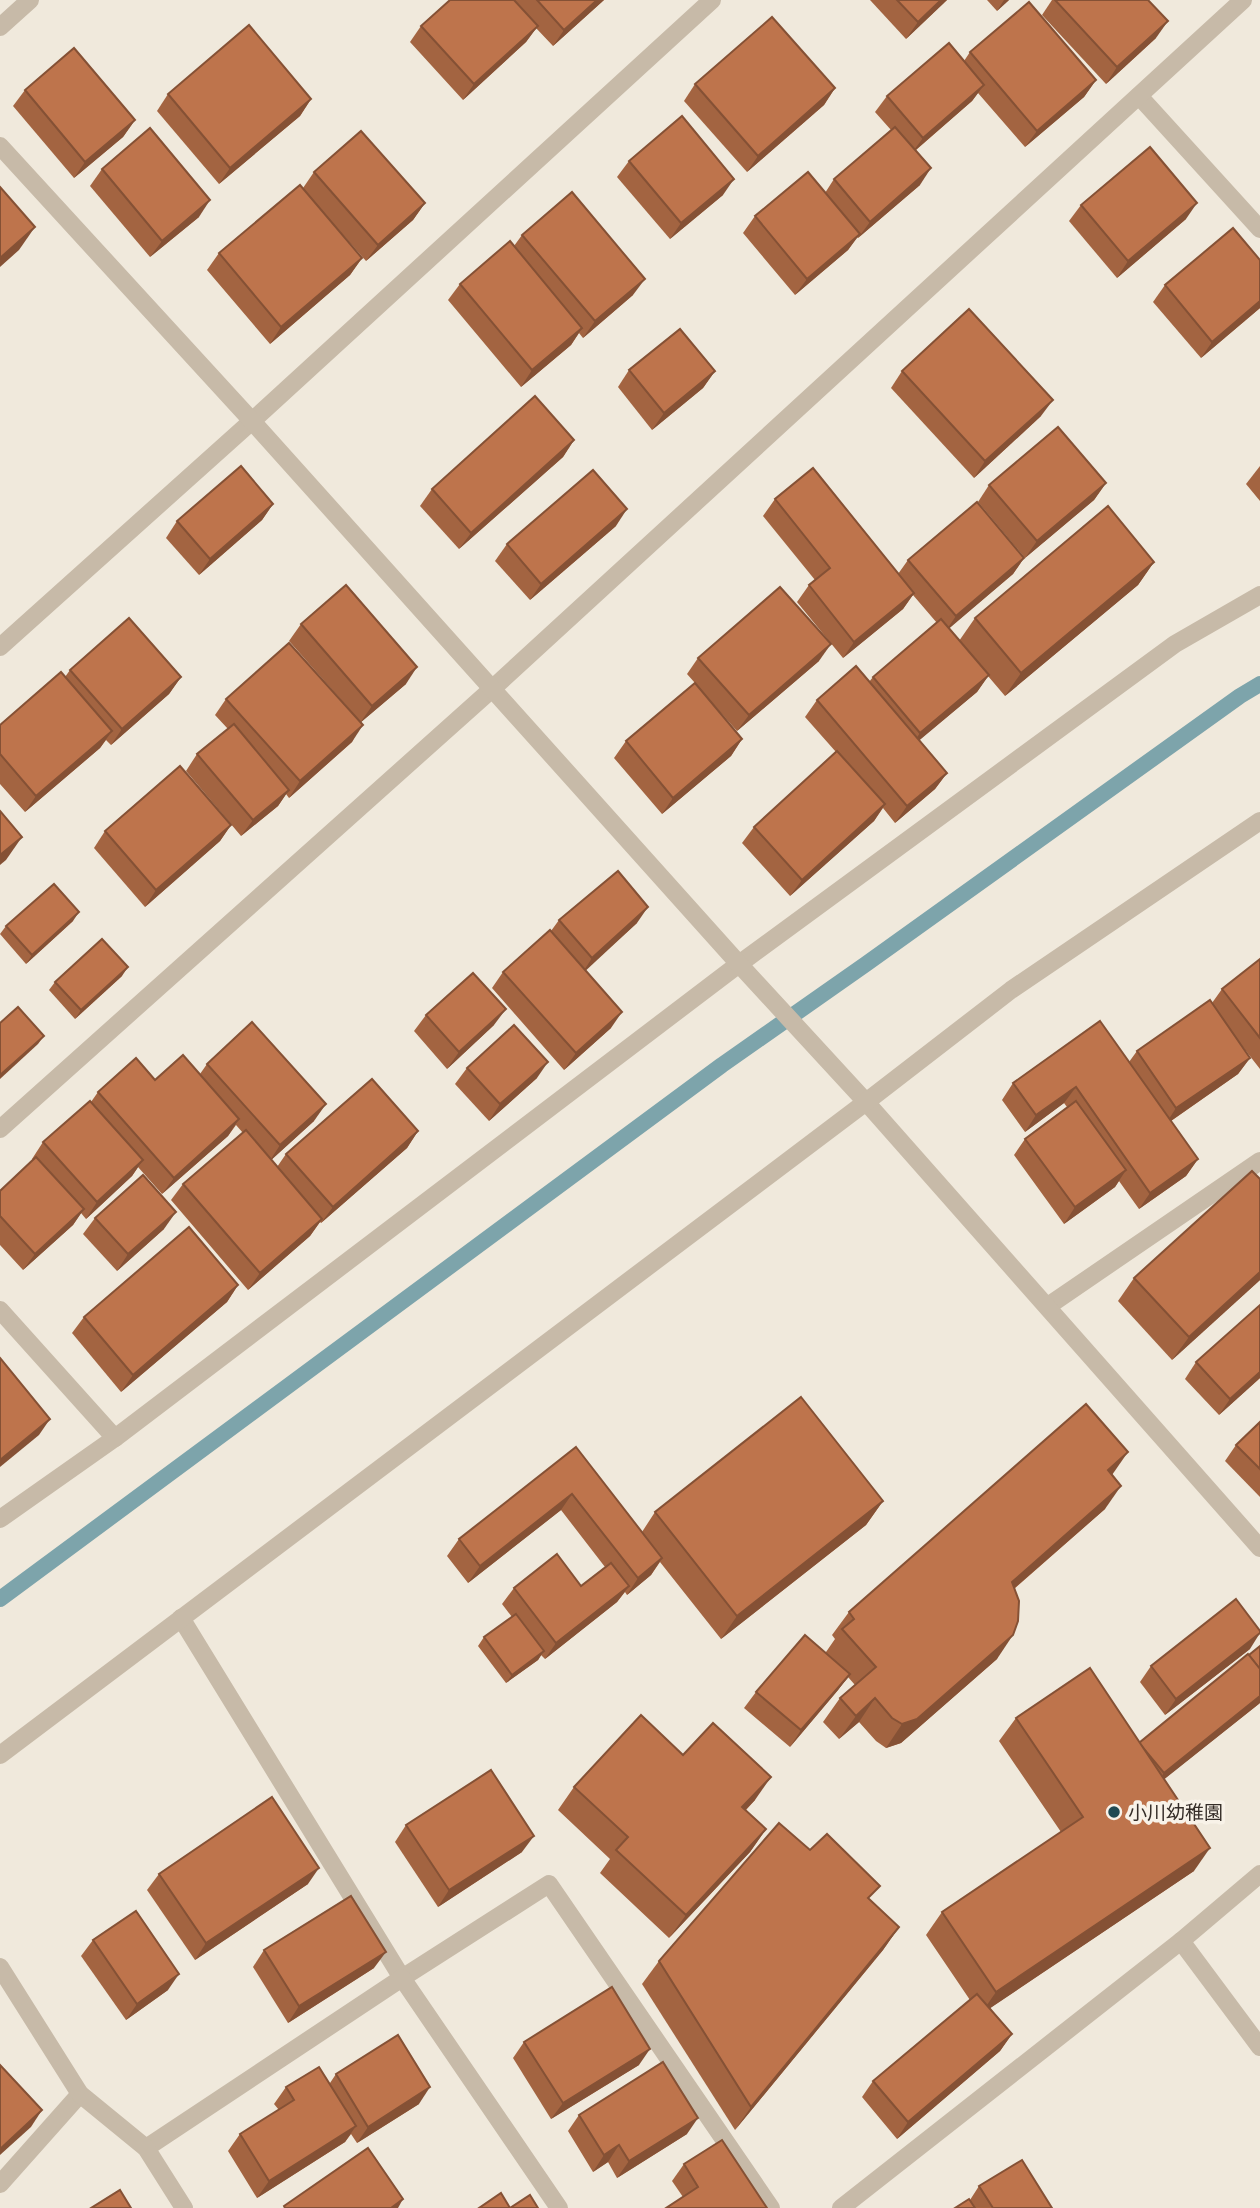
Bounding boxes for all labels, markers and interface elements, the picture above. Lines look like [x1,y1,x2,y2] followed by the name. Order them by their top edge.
[1128,1800,1223,1823] place label: 小川幼稚園
[1106,1804,1122,1820] marker: 小川幼稚園

